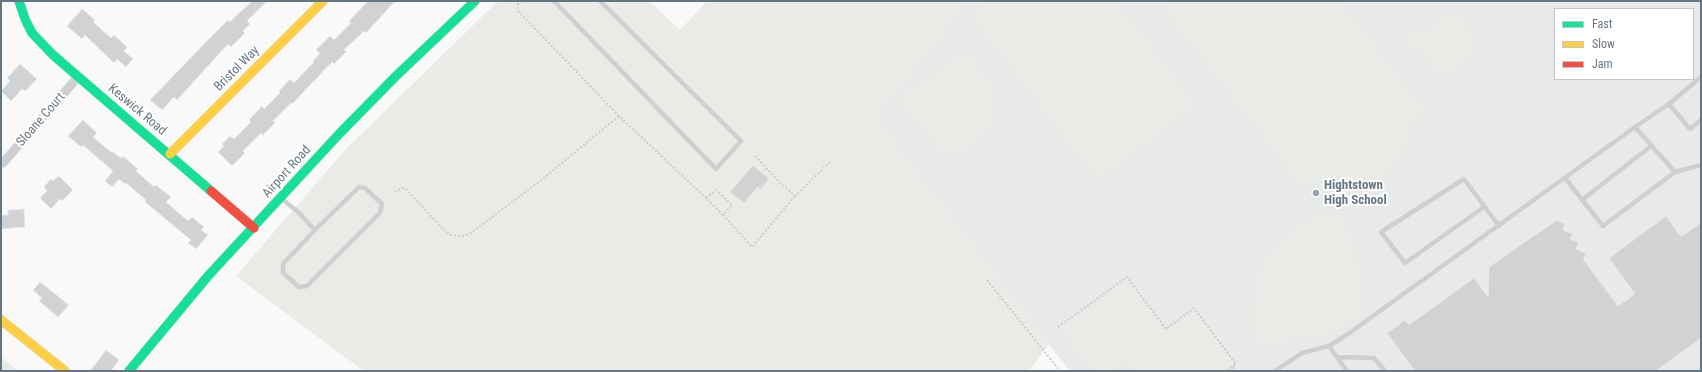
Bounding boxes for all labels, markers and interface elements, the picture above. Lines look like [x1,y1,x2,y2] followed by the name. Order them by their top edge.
[1554,8,1694,80] legend
[1592,17,1612,31] text: Fast
[1592,37,1615,51] text: Slow
[211,43,263,95] street label: Bristol Way
[1592,57,1613,71] text: Jam
[105,81,169,139] street label: Keswick Road
[13,90,69,150] street label: Sloane Court
[260,143,314,201] street label: Airport Road
[1324,178,1387,209] place label: Hightstown High School
[1311,188,1321,198] marker: Hightstown High School

